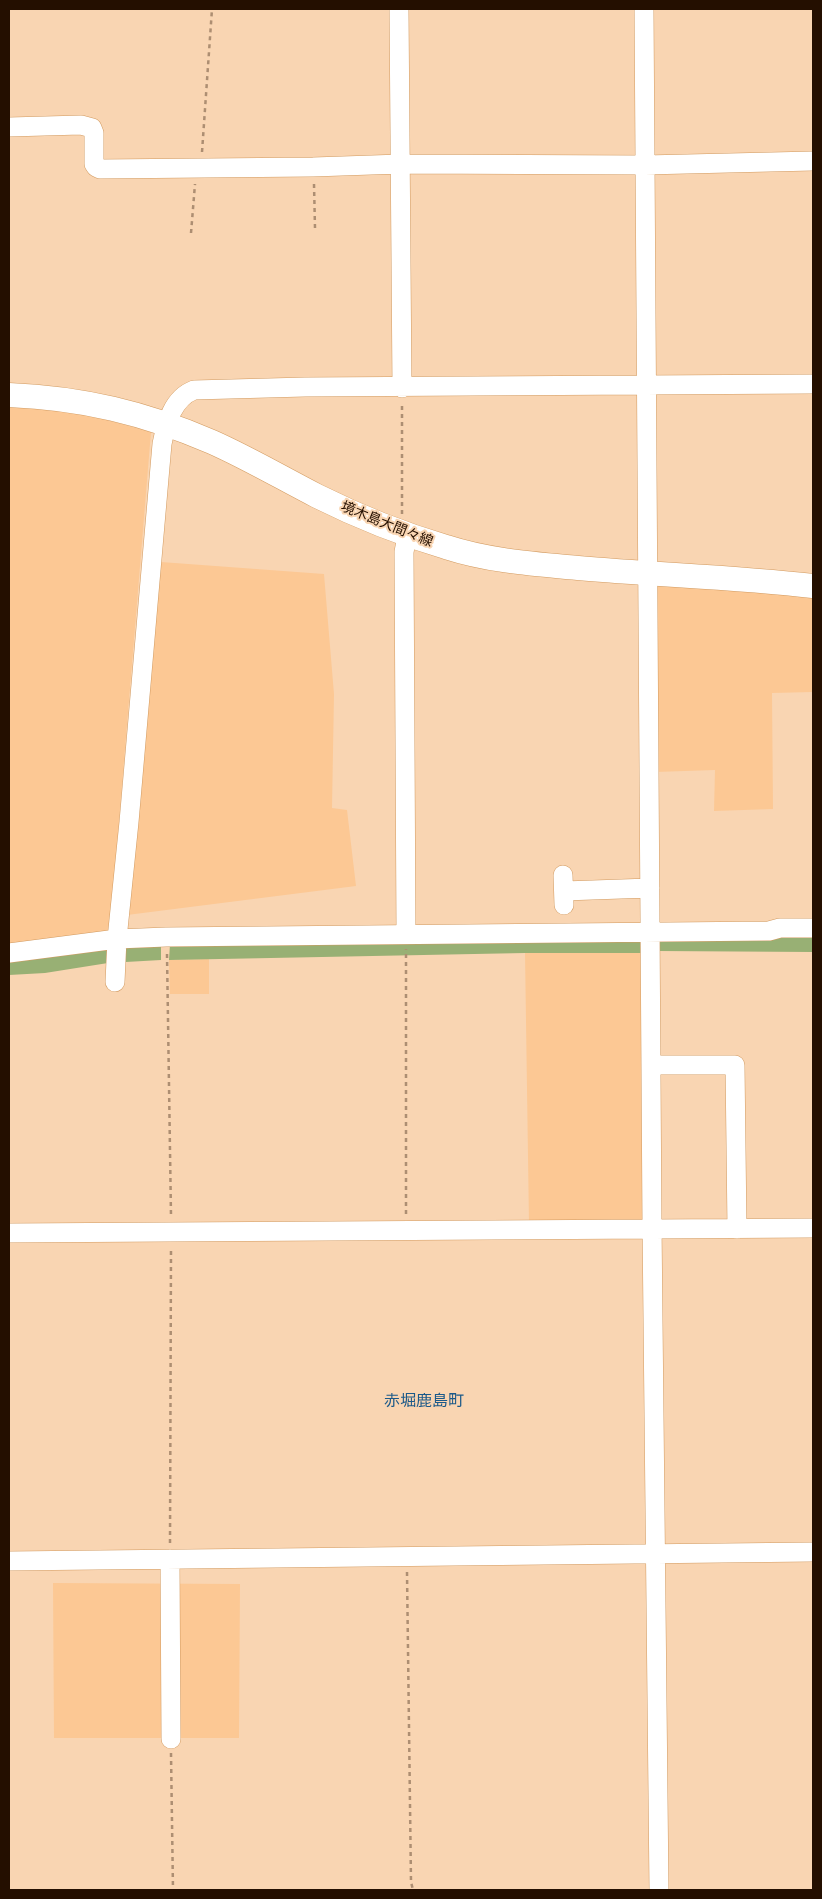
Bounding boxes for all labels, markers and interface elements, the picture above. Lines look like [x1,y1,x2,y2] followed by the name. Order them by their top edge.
[338,498,436,550] street label: 境木島大間々線
[384,1391,464,1411] district label: 赤堀鹿島町

